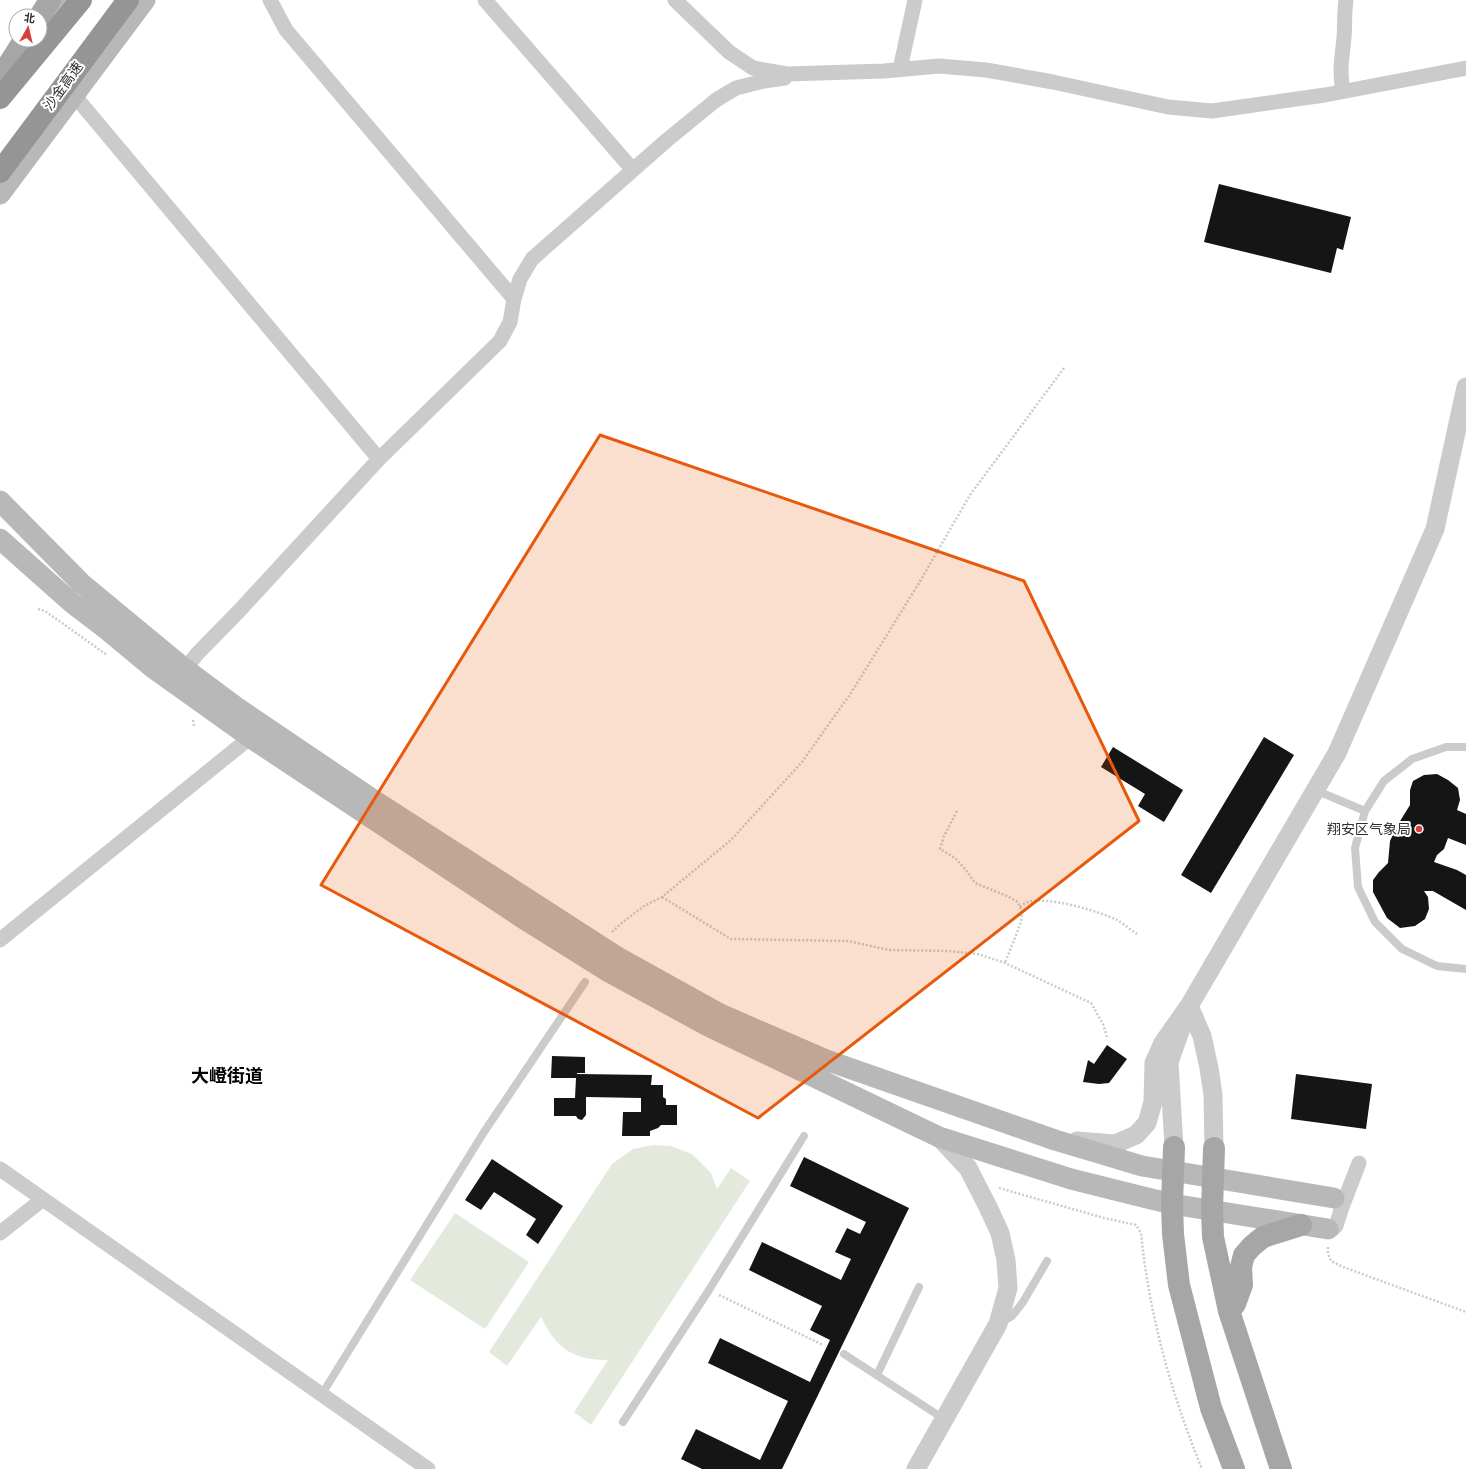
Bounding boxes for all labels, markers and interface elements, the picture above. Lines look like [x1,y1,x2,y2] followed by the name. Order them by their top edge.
[8,8,48,48] north arrow
[23,10,36,25] text: 北
[39,58,86,113] street label: 沙金高速
[1327,820,1411,837] place label: 翔安区气象局
[1414,824,1424,834] marker: 翔安区气象局
[191,1064,263,1086] district label: 大嶝街道

